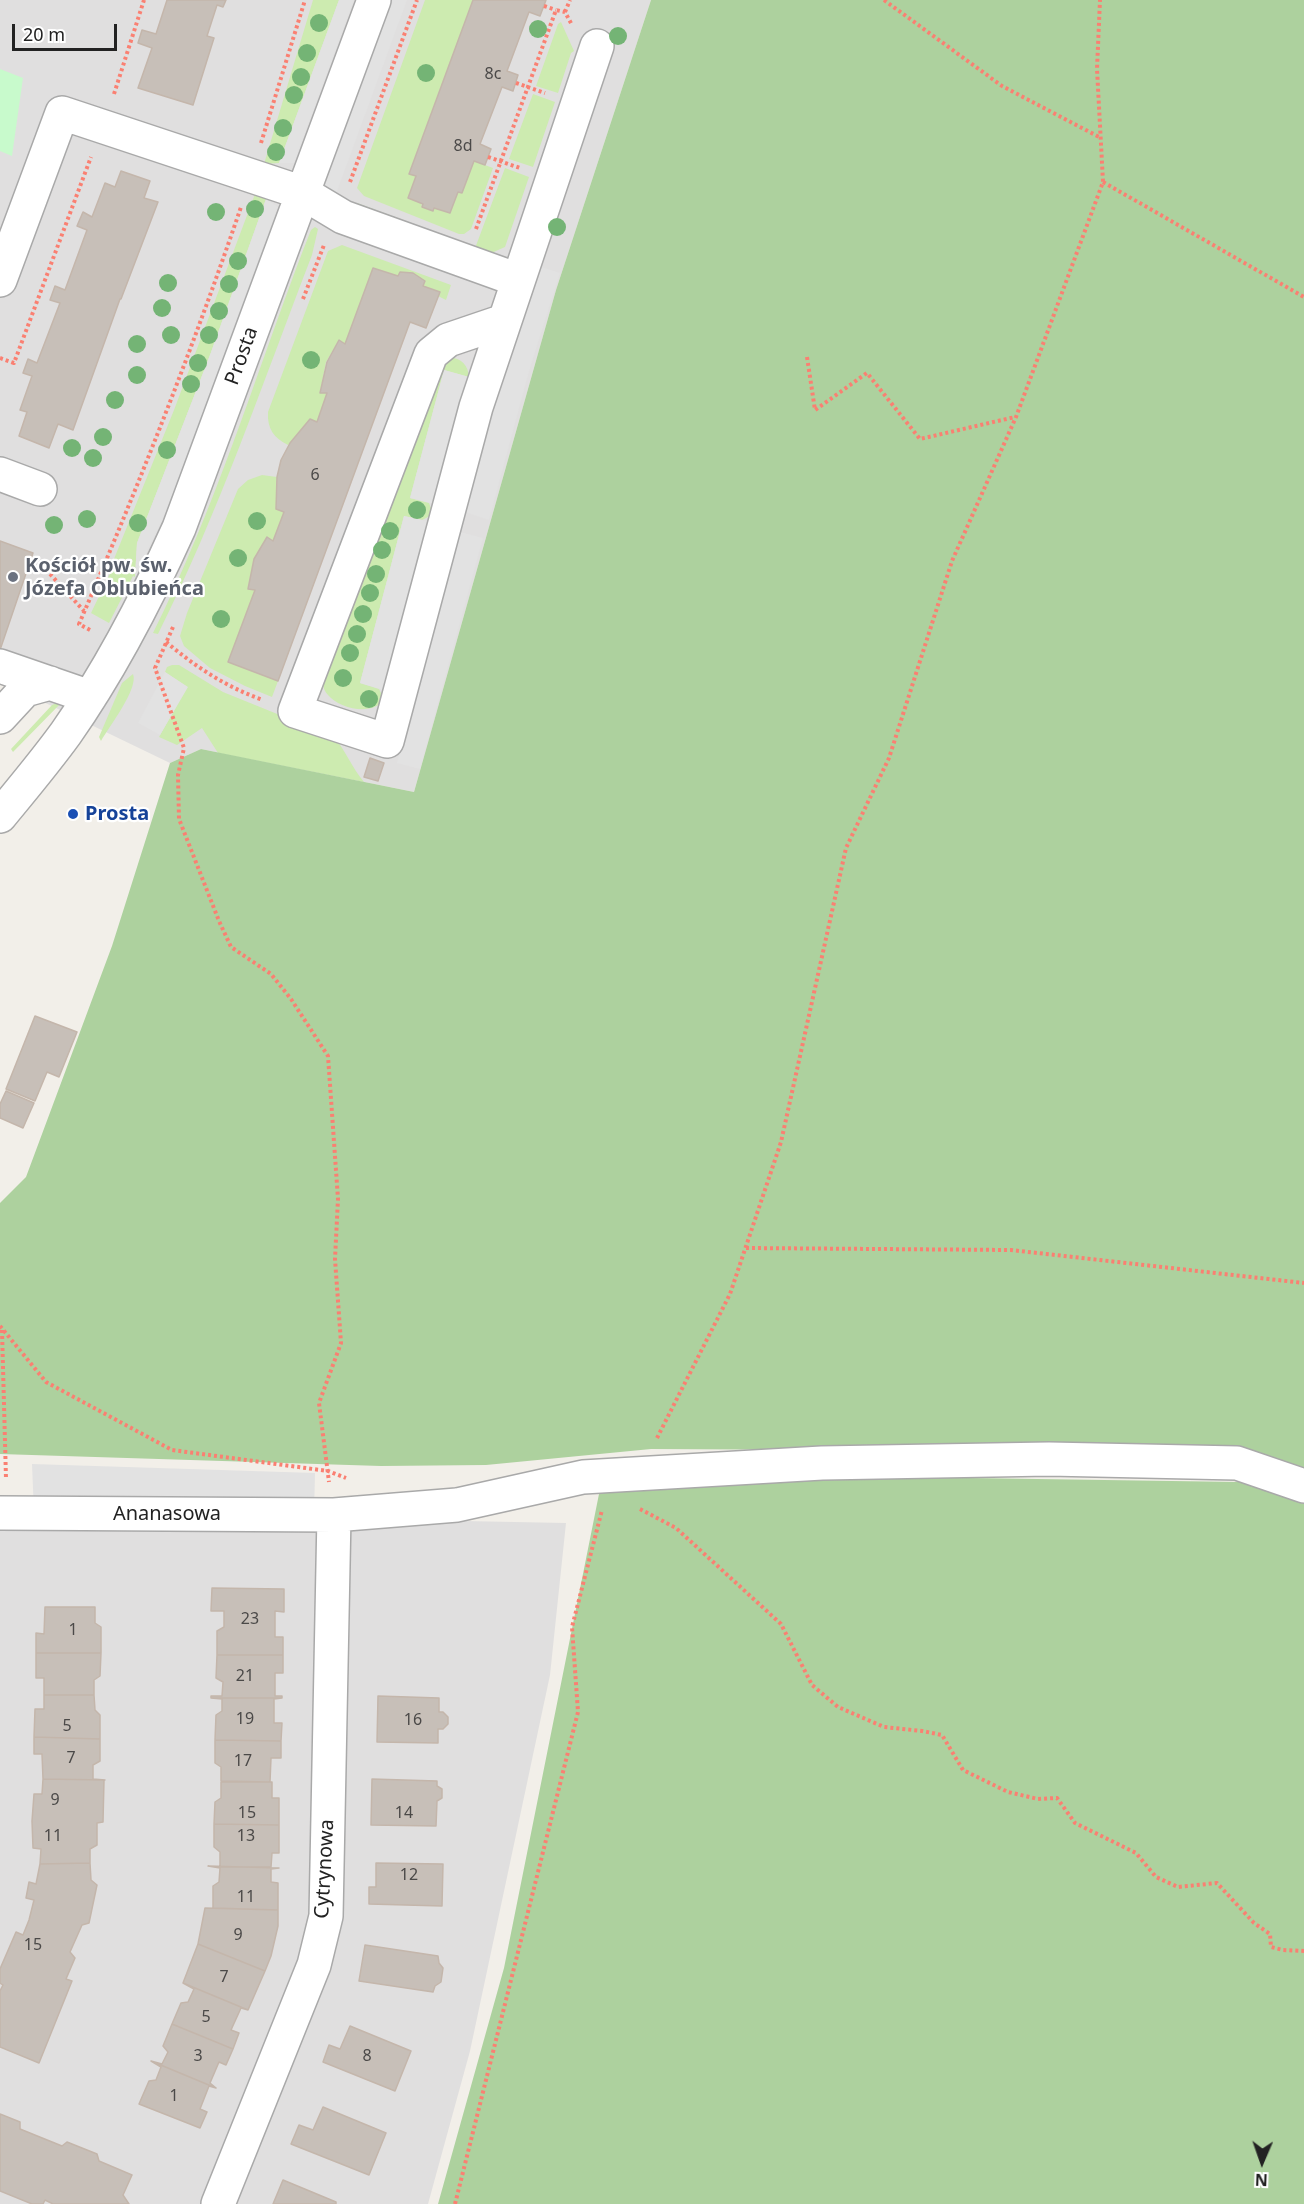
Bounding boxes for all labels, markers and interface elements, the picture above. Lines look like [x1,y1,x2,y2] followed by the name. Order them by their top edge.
[15,12,120,50] scale bar
[23,22,65,46] text: 20 m
[485,64,501,84] house number: 8c
[454,136,472,156] house number: 8d
[220,324,264,388] street label: Prosta
[310,465,320,485] house number: 6
[25,554,204,601] place label: Kościół pw. św. Józefa Oblubieńca
[6,570,20,584] marker: Kościół pw. św. Józefa Oblubieńca
[85,802,149,826] place label: Prosta
[66,807,80,821] marker: Prosta
[113,1502,221,1526] street label: Ananasowa
[241,1609,259,1629] house number: 23
[68,1620,78,1640] house number: 1
[236,1666,254,1686] house number: 21
[236,1709,254,1729] house number: 19
[404,1710,422,1730] house number: 16
[62,1716,72,1736] house number: 5
[66,1748,76,1768] house number: 7
[234,1751,252,1771] house number: 17
[50,1790,60,1810] house number: 9
[238,1803,256,1823] house number: 15
[395,1803,413,1823] house number: 14
[310,1819,340,1919] street label: Cytrynowa
[44,1826,62,1846] house number: 11
[237,1826,255,1846] house number: 13
[400,1865,418,1885] house number: 12
[237,1887,255,1907] house number: 11
[233,1925,243,1945] house number: 9
[24,1935,42,1955] house number: 15
[219,1967,229,1987] house number: 7
[201,2007,211,2027] house number: 5
[193,2046,203,2066] house number: 3
[362,2046,372,2066] house number: 8
[169,2086,179,2106] house number: 1
[1232,2132,1292,2192] north arrow
[1254,2169,1268,2191] text: N

